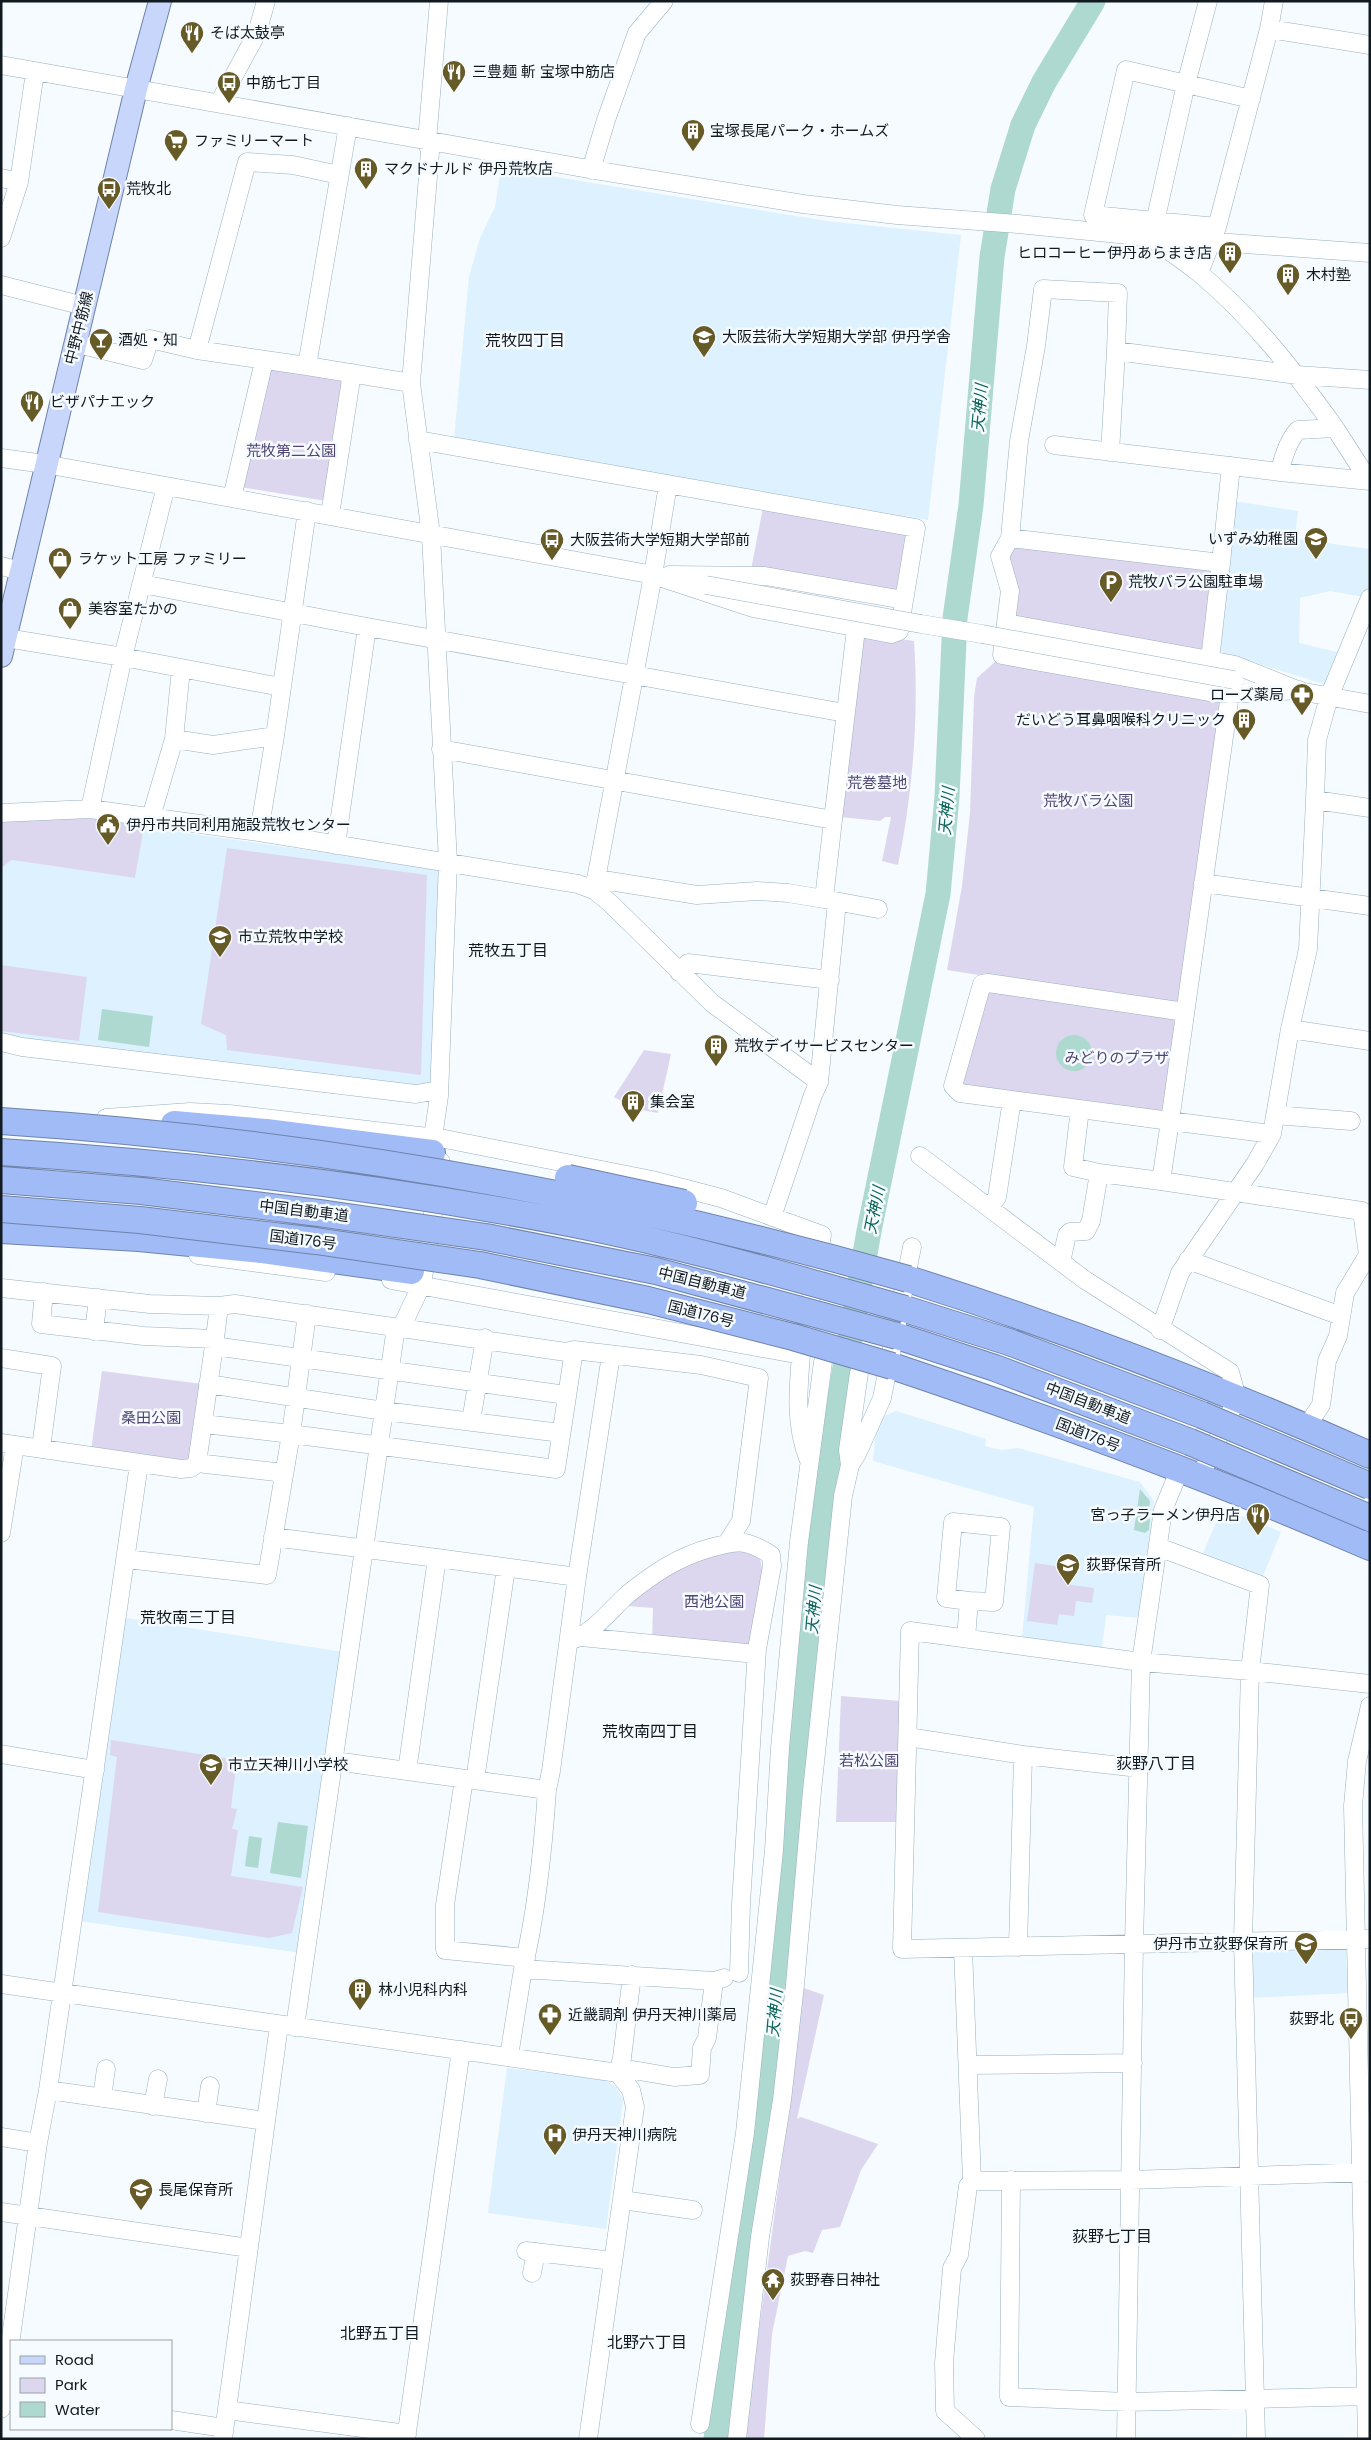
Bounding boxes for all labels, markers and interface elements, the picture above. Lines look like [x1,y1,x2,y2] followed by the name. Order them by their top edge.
[179,20,205,54] restaurant icon: そば太鼓亭
[210,22,285,43] place label: そば太鼓亭
[441,59,467,93] restaurant icon: 三豊麺 斬 宝塚中筋店
[472,61,615,82] place label: 三豊麺 斬 宝塚中筋店
[216,70,242,104] bus stop icon: 中筋七丁目
[246,72,321,93] place label: 中筋七丁目
[680,118,706,152] building icon: 宝塚長尾パーク・ホームズ
[710,120,889,141] place label: 宝塚長尾パーク・ホームズ
[163,128,189,162] supermarket icon: ファミリーマート
[194,130,314,151] place label: ファミリーマート
[353,156,379,190] building icon: マクドナルド 伊丹荒牧店
[384,158,553,179] place label: マクドナルド 伊丹荒牧店
[96,176,122,210] bus stop icon: 荒牧北
[126,178,171,199] place label: 荒牧北
[1217,240,1243,274] building icon: ヒロコーヒー伊丹あらまき店
[1017,242,1212,263] place label: ヒロコーヒー伊丹あらまき店
[1275,262,1301,296] building icon: 木村塾
[1306,264,1351,285] place label: 木村塾
[59,289,98,367] street label: 中野中筋線
[691,324,717,358] school or university icon: 大阪芸術大学短期大学部 伊丹学舎
[722,326,951,347] place label: 大阪芸術大学短期大学部 伊丹学舎
[88,327,114,361] bar icon: 酒処・知
[118,329,178,350] place label: 酒処・知
[485,329,565,352] district label: 荒牧四丁目
[966,381,993,433] water label: 天神川
[19,389,45,423] restaurant icon: ビザパナエック
[50,391,155,412] place label: ビザパナエック
[246,440,336,461] park label: 荒牧第二公園
[1303,526,1329,560] school or university icon: いずみ幼稚園
[539,527,565,561] bus stop icon: 大阪芸術大学短期大学部前
[1208,528,1298,549] place label: いずみ幼稚園
[570,529,750,550] place label: 大阪芸術大学短期大学部前
[47,546,73,580] shop icon: ラケット工房 ファミリー
[78,548,247,569] place label: ラケット工房 ファミリー
[1098,569,1124,603] parking icon: 荒牧バラ公園駐車場
[1128,571,1263,592] place label: 荒牧バラ公園駐車場
[57,596,83,630] shop icon: 美容室たかの
[88,598,178,619] place label: 美容室たかの
[1289,682,1315,716] pharmacy icon: ローズ薬局
[1210,684,1284,705] place label: ローズ薬局
[1231,707,1257,741] building icon: だいどう耳鼻咽喉科クリニック
[1016,709,1226,730] place label: だいどう耳鼻咽喉科クリニック
[847,772,907,793] park label: 荒巻墓地
[933,784,960,836] water label: 天神川
[1043,790,1133,811] park label: 荒牧バラ公園
[95,812,121,846] public building icon: 伊丹市共同利用施設荒牧センター
[126,814,351,835] place label: 伊丹市共同利用施設荒牧センター
[207,924,233,958] school or university icon: 市立荒牧中学校
[238,926,343,947] place label: 市立荒牧中学校
[468,939,548,962] district label: 荒牧五丁目
[703,1033,729,1067] building icon: 荒牧デイサービスセンター
[734,1035,914,1056] place label: 荒牧デイサービスセンター
[1064,1047,1170,1068] park label: みどりのプラザ
[620,1089,646,1123] building icon: 集会室
[650,1091,695,1112] place label: 集会室
[859,1182,891,1236] water label: 天神川
[258,1195,350,1226] street label: 中国自動車道
[268,1225,338,1254] street label: 国道176号
[656,1261,748,1304] street label: 中国自動車道
[666,1295,736,1332] street label: 国道176号
[1042,1377,1134,1428] street label: 中国自動車道
[121,1407,181,1428] park label: 桑田公園
[1053,1413,1123,1456] street label: 国道176号
[1245,1502,1271,1536] restaurant icon: 宮っ子ラーメン伊丹店
[1091,1504,1240,1525] place label: 宮っ子ラーメン伊丹店
[1055,1552,1081,1586] school or university icon: 荻野保育所
[1086,1554,1161,1575] place label: 荻野保育所
[800,1583,827,1635] water label: 天神川
[684,1591,744,1612] park label: 西池公園
[140,1606,236,1629] district label: 荒牧南三丁目
[602,1720,698,1743] district label: 荒牧南四丁目
[839,1750,899,1771] park label: 若松公園
[198,1752,224,1786] school or university icon: 市立天神川小学校
[1116,1752,1196,1775] district label: 荻野八丁目
[228,1754,348,1775] place label: 市立天神川小学校
[1293,1931,1319,1965] school or university icon: 伊丹市立荻野保育所
[1153,1933,1288,1954] place label: 伊丹市立荻野保育所
[347,1977,373,2011] building icon: 林小児科内科
[378,1979,468,2000] place label: 林小児科内科
[761,1986,788,2038] water label: 天神川
[537,2002,563,2036] pharmacy icon: 近畿調剤 伊丹天神川薬局
[568,2004,737,2025] place label: 近畿調剤 伊丹天神川薬局
[1338,2006,1364,2040] bus stop icon: 荻野北
[1289,2008,1334,2029] place label: 荻野北
[542,2122,568,2156] hospital icon: 伊丹天神川病院
[572,2124,677,2145] place label: 伊丹天神川病院
[128,2177,154,2211] school or university icon: 長尾保育所
[158,2179,233,2200] place label: 長尾保育所
[1072,2225,1152,2248] district label: 荻野七丁目
[760,2267,786,2301] temple icon: 荻野春日神社
[790,2269,880,2290] place label: 荻野春日神社
[340,2322,420,2345] district label: 北野五丁目
[607,2331,687,2354] district label: 北野六丁目
[10,2340,172,2430] legend
[55,2349,94,2370] text: Road
[55,2374,87,2395] text: Park
[55,2399,101,2420] text: Water

